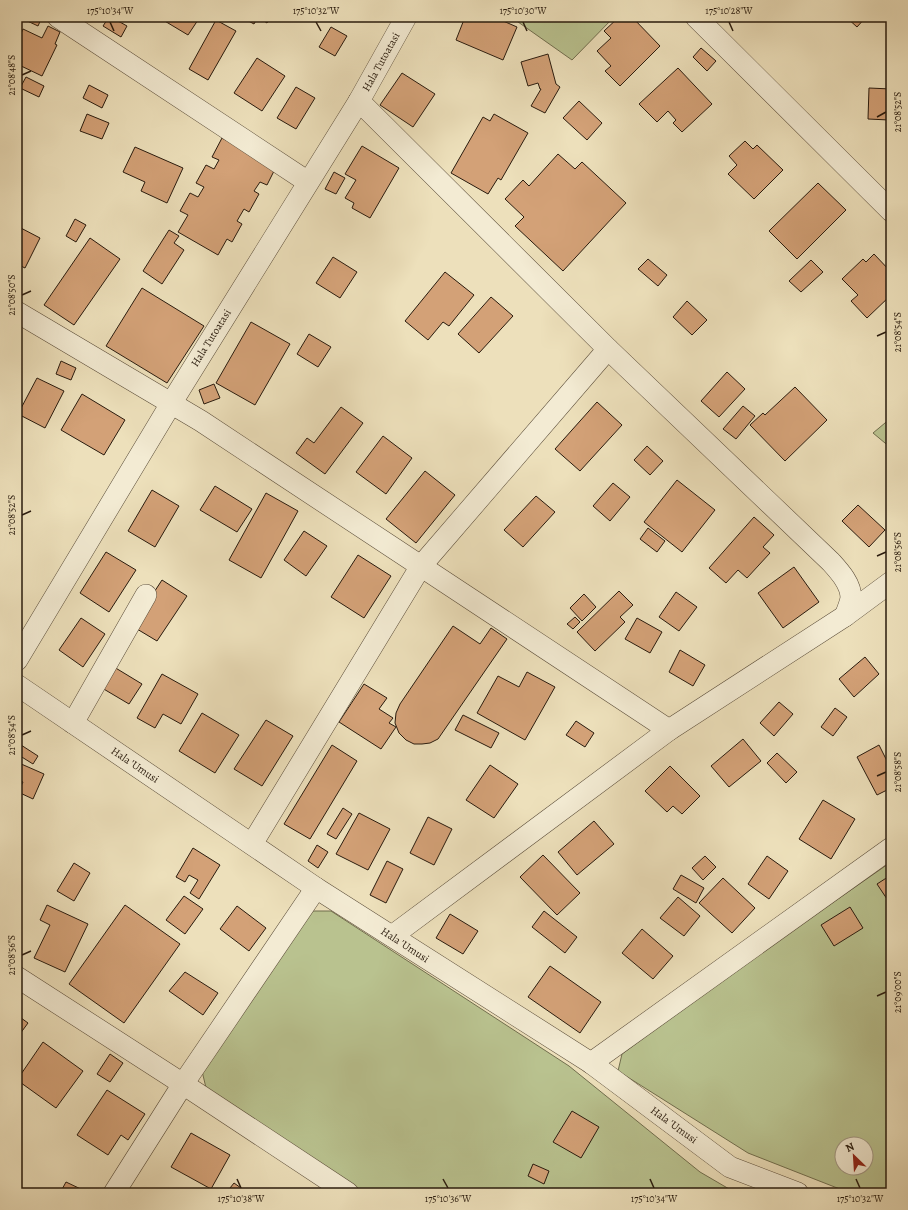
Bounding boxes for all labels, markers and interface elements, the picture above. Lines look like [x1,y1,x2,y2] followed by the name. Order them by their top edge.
[87,4,134,17] text: 175°10'34"W
[293,4,340,17] text: 175°10'32"W
[499,4,547,17] text: 175°10'30"W
[705,4,753,17] text: 175°10'28"W
[359,30,403,94] street label: Hala Tutoatasi
[5,55,18,95] text: 21°08'48"S
[891,92,904,132] text: 21°08'52"S
[5,274,18,316] text: 21°08'50"S
[187,306,235,370] street label: Hala Tutoatasi
[891,312,904,352] text: 21°08'54"S
[5,495,18,535] text: 21°08'52"S
[891,532,904,572] text: 21°08'56"S
[5,715,18,755] text: 21°08'54"S
[108,743,162,787] street label: Hala 'Umusi
[891,752,904,792] text: 21°08'58"S
[378,924,432,966] street label: Hala 'Umusi
[5,935,18,975] text: 21°08'56"S
[891,971,904,1013] text: 21°09'00"S
[647,1103,701,1147] street label: Hala 'Umusi
[834,1136,874,1176] north arrow
[843,1139,857,1156] text: N
[218,1192,265,1205] text: 175°10'38"W
[425,1192,472,1205] text: 175°10'36"W
[631,1192,678,1205] text: 175°10'34"W
[837,1192,884,1205] text: 175°10'32"W

